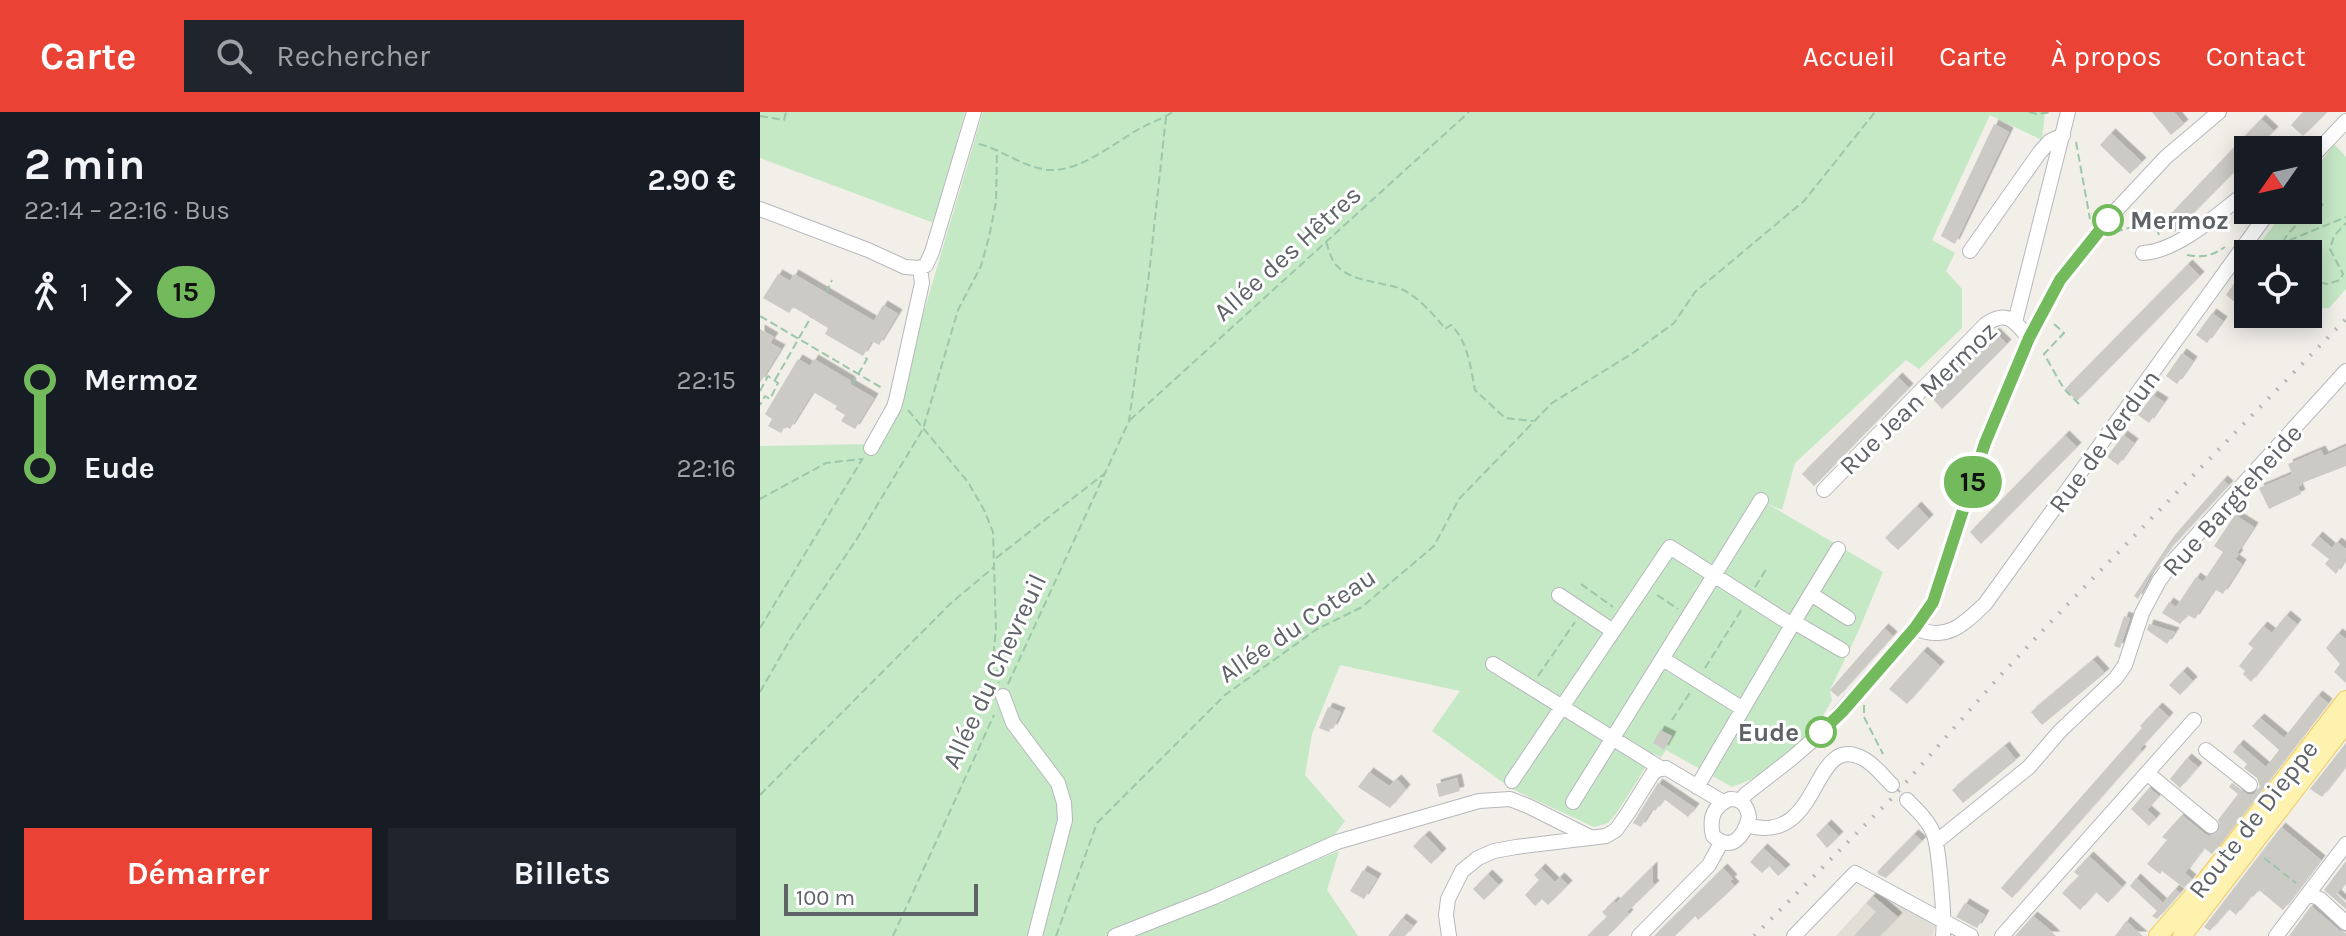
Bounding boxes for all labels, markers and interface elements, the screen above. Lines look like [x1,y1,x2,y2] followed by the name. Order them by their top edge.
[184,20,744,92] search box
[40,34,136,79] text: Carte
[212,34,256,78] icon: search
[276,38,430,74] text: Rechercher
[1803,40,1895,73] text: Accueil
[1939,40,2007,73] text: Carte
[2051,40,2162,73] text: À propos
[2206,40,2306,73] text: Contact
[2234,136,2322,224] north arrow
[2234,136,2322,328] map controls
[24,139,145,190] text: 2 min
[648,162,736,198] text: 2.90 €
[1207,179,1368,328] street label: Allée des Hêtres
[24,195,230,226] text: 22:14 – 22:16 · Bus
[2093,205,2123,235] marker: Mermoz
[2130,205,2229,236] place label: Mermoz
[2234,240,2322,328] button: locate
[24,270,68,314] icon: walk
[101,270,145,314] icon: forward
[173,275,199,308] text: 15
[80,277,89,308] text: 1
[1833,315,2004,481] street label: Rue Jean Mermoz
[84,362,198,398] text: Mermoz
[2042,364,2167,519] street label: Rue de Verdun
[677,365,736,396] text: 22:15
[2156,418,2309,583] street label: Rue Bargteheide
[84,450,155,486] text: Eude
[676,453,736,484] text: 22:16
[1937,456,2009,508] line badge: 15
[1960,465,1986,498] text: 15
[1213,561,1382,689] street label: Allée du Coteau
[936,569,1053,773] street label: Allée du Chevreuil
[1738,717,1799,748] place label: Eude
[1806,717,1836,747] marker: Eude
[2182,734,2325,905] street label: Route de Dieppe
[24,828,372,920] button: Démarrer
[388,828,736,920] button: Billets
[784,880,978,916] scale bar
[796,885,855,911] text: 100 m

